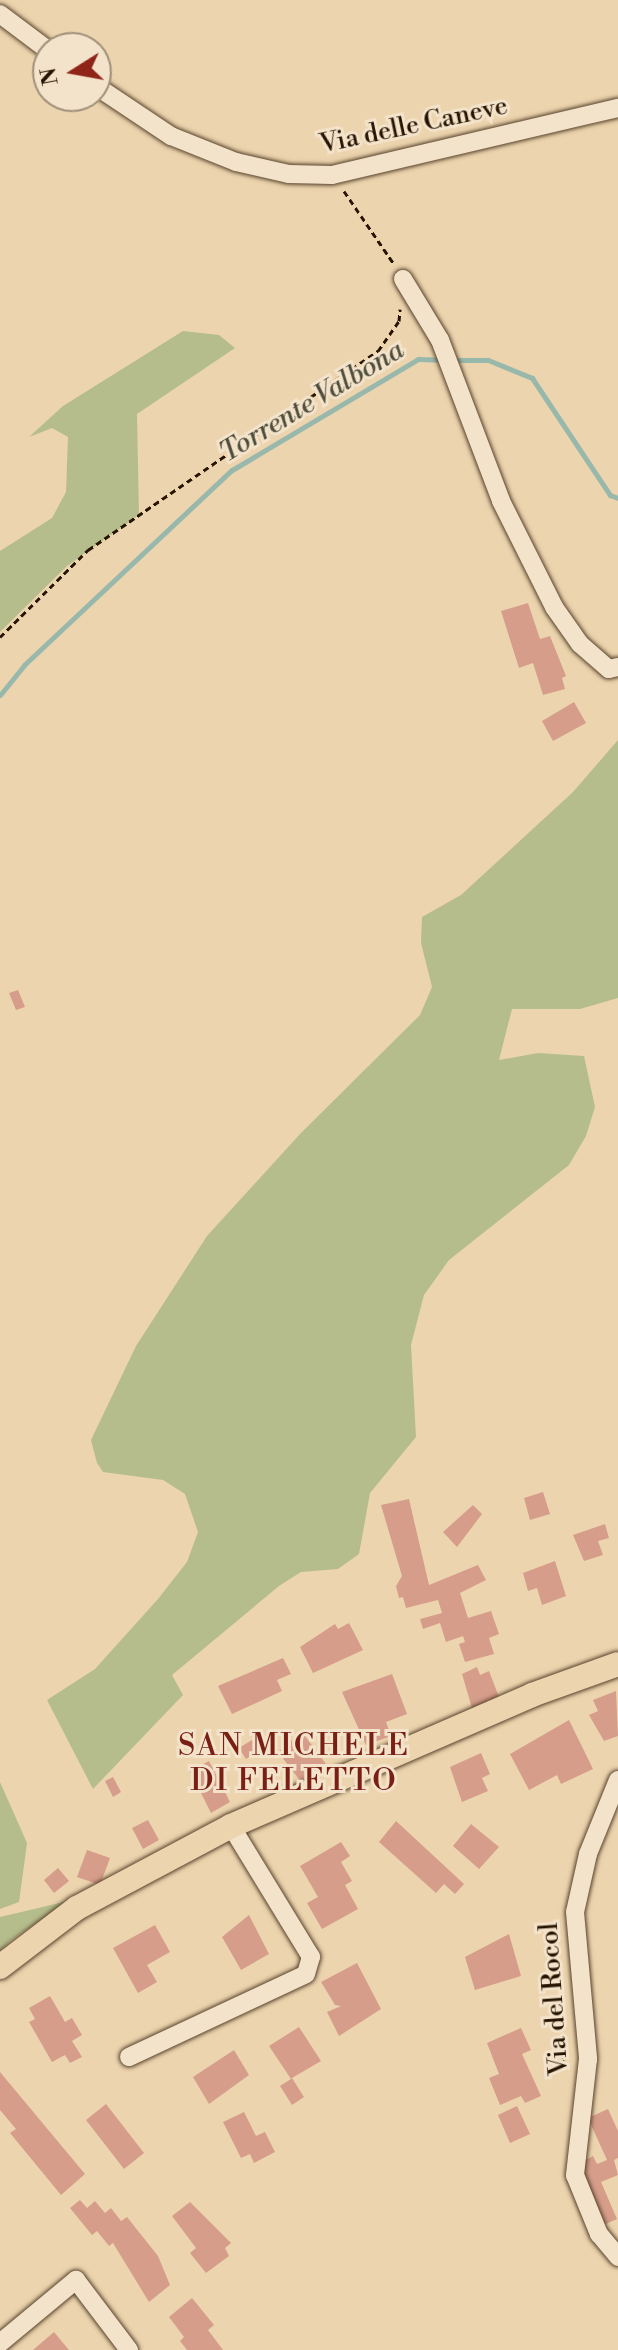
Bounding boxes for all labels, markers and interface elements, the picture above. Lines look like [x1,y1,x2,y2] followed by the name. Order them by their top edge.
[32,32,112,112] north arrow
[35,65,65,87] text: N
[317,91,511,161] street label: Via delle Caneve
[214,334,410,470] water label: Torrente Valbona
[178,1728,410,1798] district label: SAN MICHELE DI FELETTO
[534,1922,576,2076] street label: Via del Rocol

